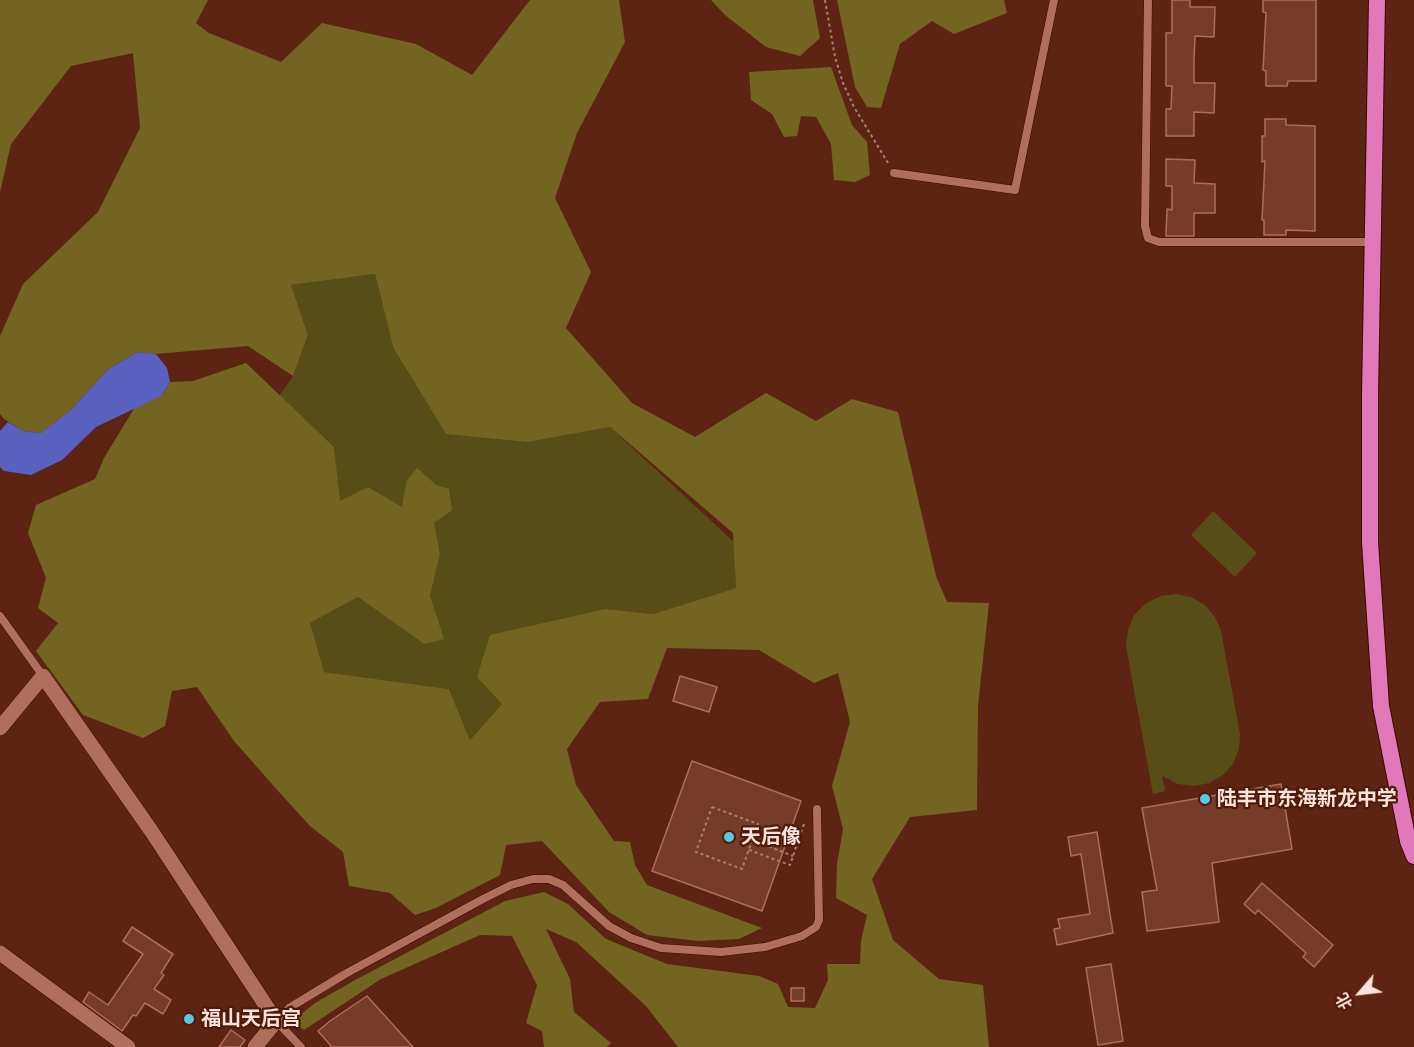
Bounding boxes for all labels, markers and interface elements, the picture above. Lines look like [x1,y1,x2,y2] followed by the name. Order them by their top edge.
[1217,787,1397,811] place label: 陆丰市东海新龙中学
[1198,792,1212,806] marker: 陆丰市东海新龙中学
[741,825,801,849] place label: 天后像
[722,830,736,844] marker: 天后像
[1330,963,1390,1023] north arrow
[1332,990,1357,1013] text: 北
[201,1007,301,1031] place label: 福山天后宫
[182,1012,196,1026] marker: 福山天后宫

